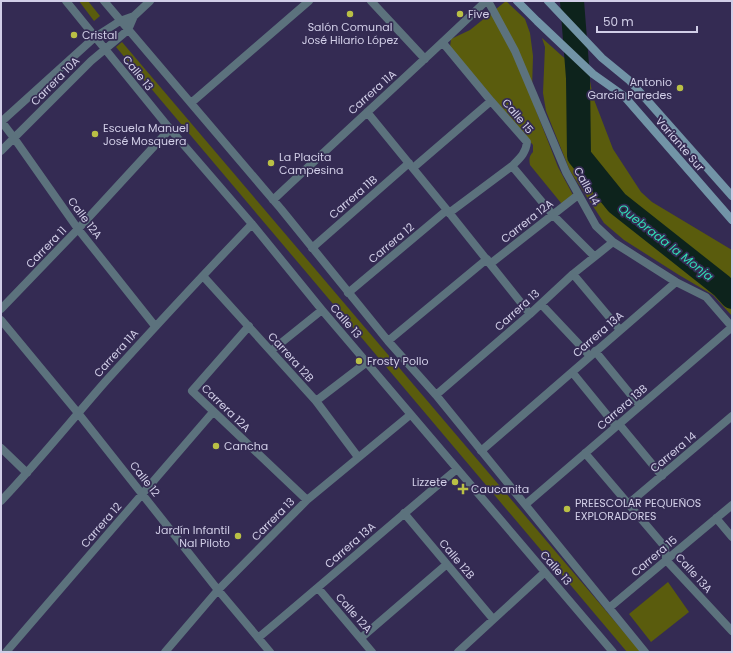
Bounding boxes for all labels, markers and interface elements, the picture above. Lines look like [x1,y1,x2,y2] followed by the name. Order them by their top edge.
[468,6,489,22] place label: Five
[597,8,697,34] scale bar
[345,9,355,19] marker: Salón Comunal José Hilario López
[455,9,465,19] marker: Five
[603,13,634,30] text: 50 m
[302,19,398,48] place label: Salón Comunal José Hilario López
[82,27,117,43] place label: Cristal
[69,30,79,40] marker: Cristal
[119,52,157,94] street label: Calle 13
[27,53,83,109] street label: Carrera 10A
[344,66,400,118] street label: Carrera 11A
[587,74,672,103] place label: Antonio García Paredes
[675,83,685,93] marker: Antonio García Paredes
[499,95,538,137] street label: Calle 15
[652,113,708,175] street label: Variante Sur
[103,120,189,149] place label: Escuela Manuel José Mosquera
[90,129,100,139] marker: Escuela Manuel José Mosquera
[279,149,343,178] place label: La Placita Campesina
[266,158,276,168] marker: La Placita Campesina
[570,164,604,208] street label: Calle 14
[325,171,381,222] street label: Carrera 11B
[64,194,106,243] street label: Calle 12A
[497,195,557,247] street label: Carrera 12A
[615,199,717,285] water label: Quebrada la Monja
[365,219,417,267] street label: Carrera 12
[22,223,70,271] street label: Carrera 11
[491,286,543,334] street label: Carrera 13
[326,300,366,342] street label: Calle 13
[569,307,627,361] street label: Carrera 13A
[90,325,142,381] street label: Carrera 11A
[264,329,318,386] street label: Carrera 12B
[367,353,428,369] place label: Frosty Pollo
[354,356,364,366] marker: Frosty Pollo
[198,380,255,436] street label: Carrera 12A
[593,380,651,433] street label: Carrera 13B
[646,428,700,476] street label: Carrera 14
[224,438,268,454] place label: Cancha
[211,441,221,451] marker: Cancha
[126,458,164,500] street label: Calle 12
[412,474,447,490] place label: Lizzete
[450,477,460,487] marker: Lizzete
[471,481,529,497] place label: Caucanita
[458,484,468,494] marker: Caucanita
[248,494,298,544] street label: Carrera 13
[575,495,701,524] place label: PREESCOLAR PEQUEÑOS EXPLORADORES
[77,499,125,551] street label: Carrera 12
[562,504,572,514] marker: PREESCOLAR PEQUEÑOS EXPLORADORES
[321,518,379,572] street label: Carrera 13A
[155,522,230,551] place label: Jardín Infantil Nal Piloto
[233,531,243,541] marker: Jardín Infantil Nal Piloto
[627,532,681,580] street label: Carrera 15
[436,536,479,583] street label: Calle 12B
[536,547,576,589] street label: Calle 13
[672,550,717,597] street label: Calle 13A
[332,590,376,637] street label: Calle 12A

